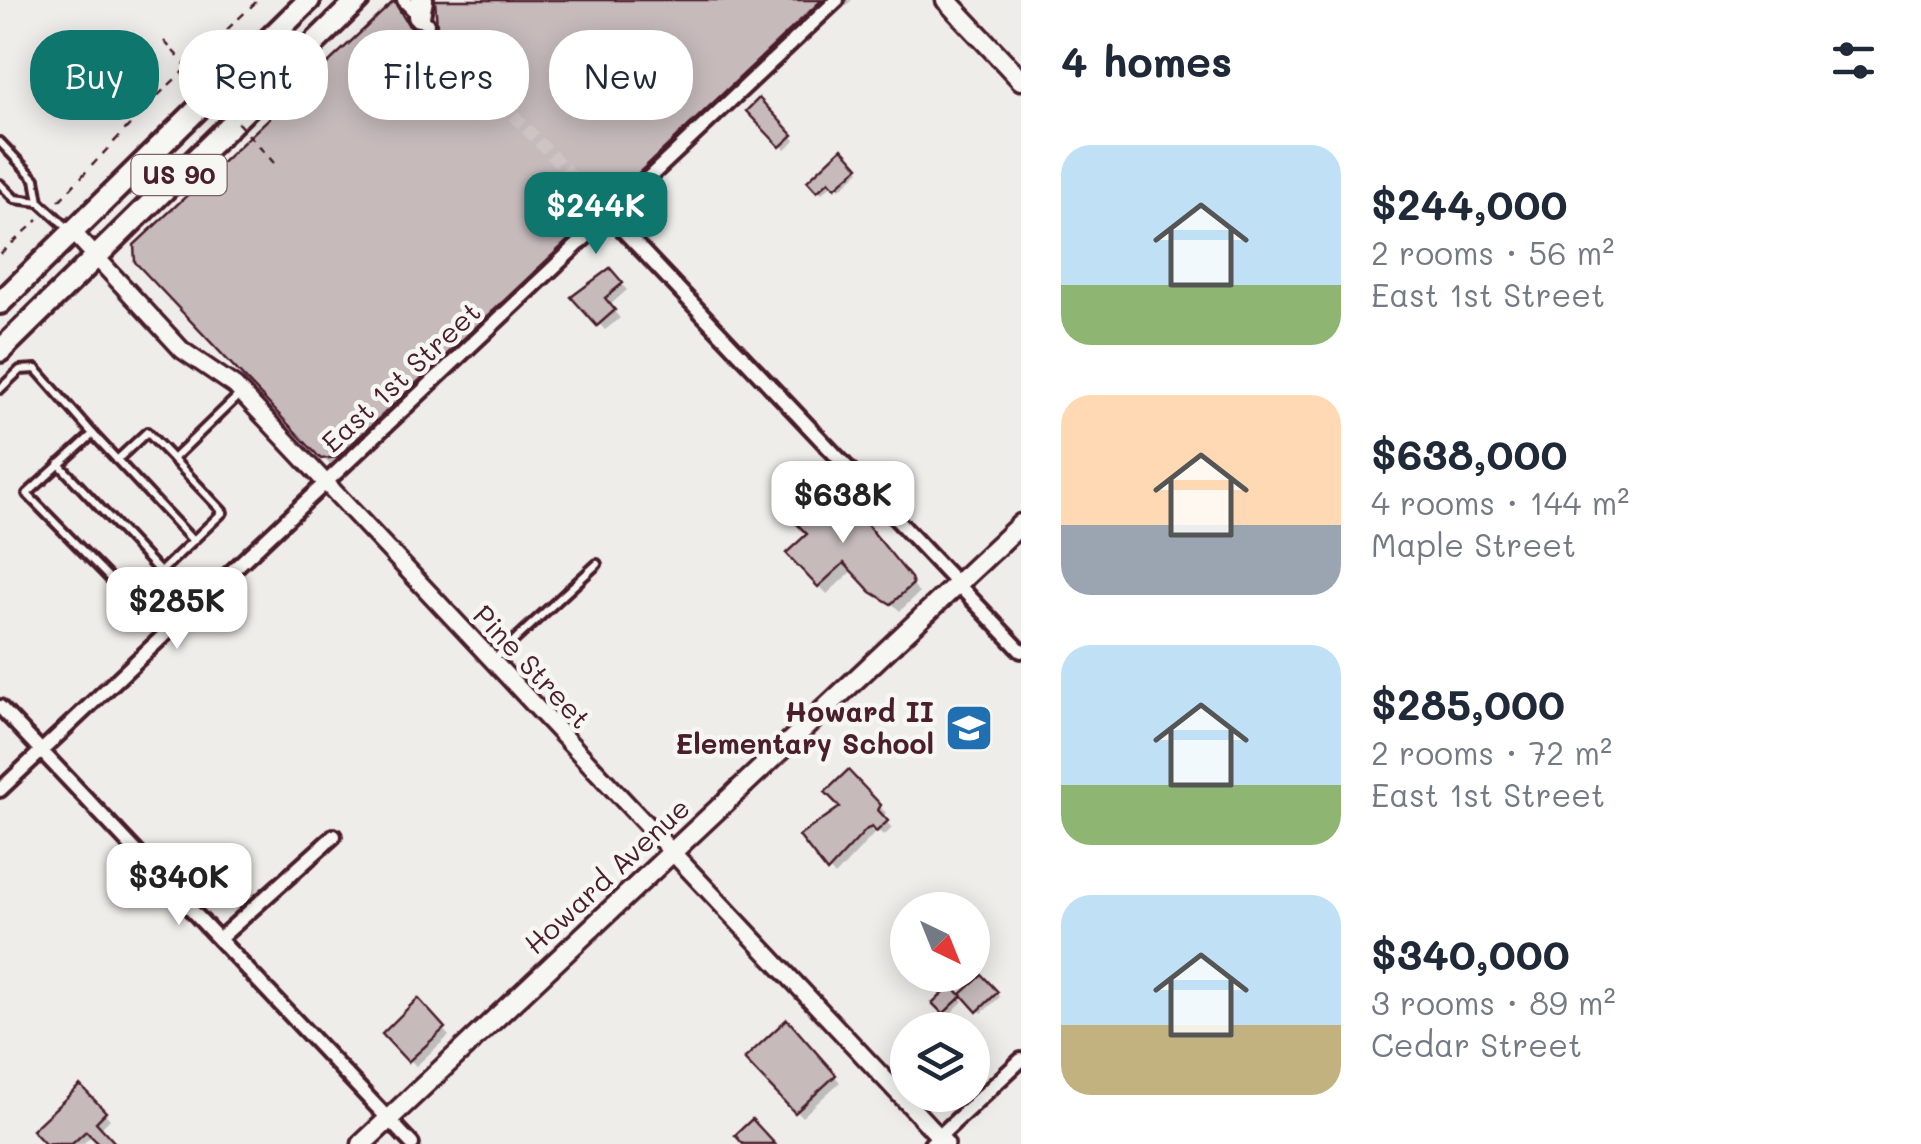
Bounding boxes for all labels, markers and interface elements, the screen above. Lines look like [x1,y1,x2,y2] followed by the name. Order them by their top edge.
[30,30,159,120] chip: Buy
[179,30,328,120] chip: Rent
[348,30,529,120] chip: Filters
[549,30,693,120] chip: New
[1061,33,1232,88] text: 4 homes
[1826,33,1881,88] icon: filters
[132,155,226,195] road number: US 90
[526,172,666,257] pin: $244K
[1371,176,1568,231] text: $244,000
[546,183,646,225] text: $244K
[1141,185,1261,305] icon: home
[1371,231,1614,273] text: 2 rooms · 56 m²
[1371,273,1605,315] text: East 1st Street
[313,293,488,459] street label: East 1st Street
[1371,426,1568,481] text: $638,000
[1141,435,1261,555] icon: home
[773,461,913,546] pin: $638K
[793,472,893,514] text: $638K
[1371,481,1629,523] text: 4 rooms · 144 m²
[1371,523,1576,565] text: Maple Street
[107,567,247,652] pin: $285K
[128,578,226,620] text: $285K
[466,597,599,736] street label: Pine Street
[1371,676,1565,731] text: $285,000
[1141,685,1261,805] icon: home
[675,693,934,762] place label: Howard II Elementary School
[943,702,995,754] school or university icon: Howard II Elementary School
[1371,731,1612,773] text: 2 rooms · 72 m²
[1371,773,1605,815] text: East 1st Street
[516,789,697,961] street label: Howard Avenue
[109,843,249,928] pin: $340K
[129,854,229,896] text: $340K
[890,892,990,992] north arrow
[890,892,990,1112] map controls
[1371,926,1570,981] text: $340,000
[1141,935,1261,1055] icon: home
[1371,981,1616,1023] text: 3 rooms · 89 m²
[890,1012,990,1112] button: layers
[1371,1023,1582,1065] text: Cedar Street

